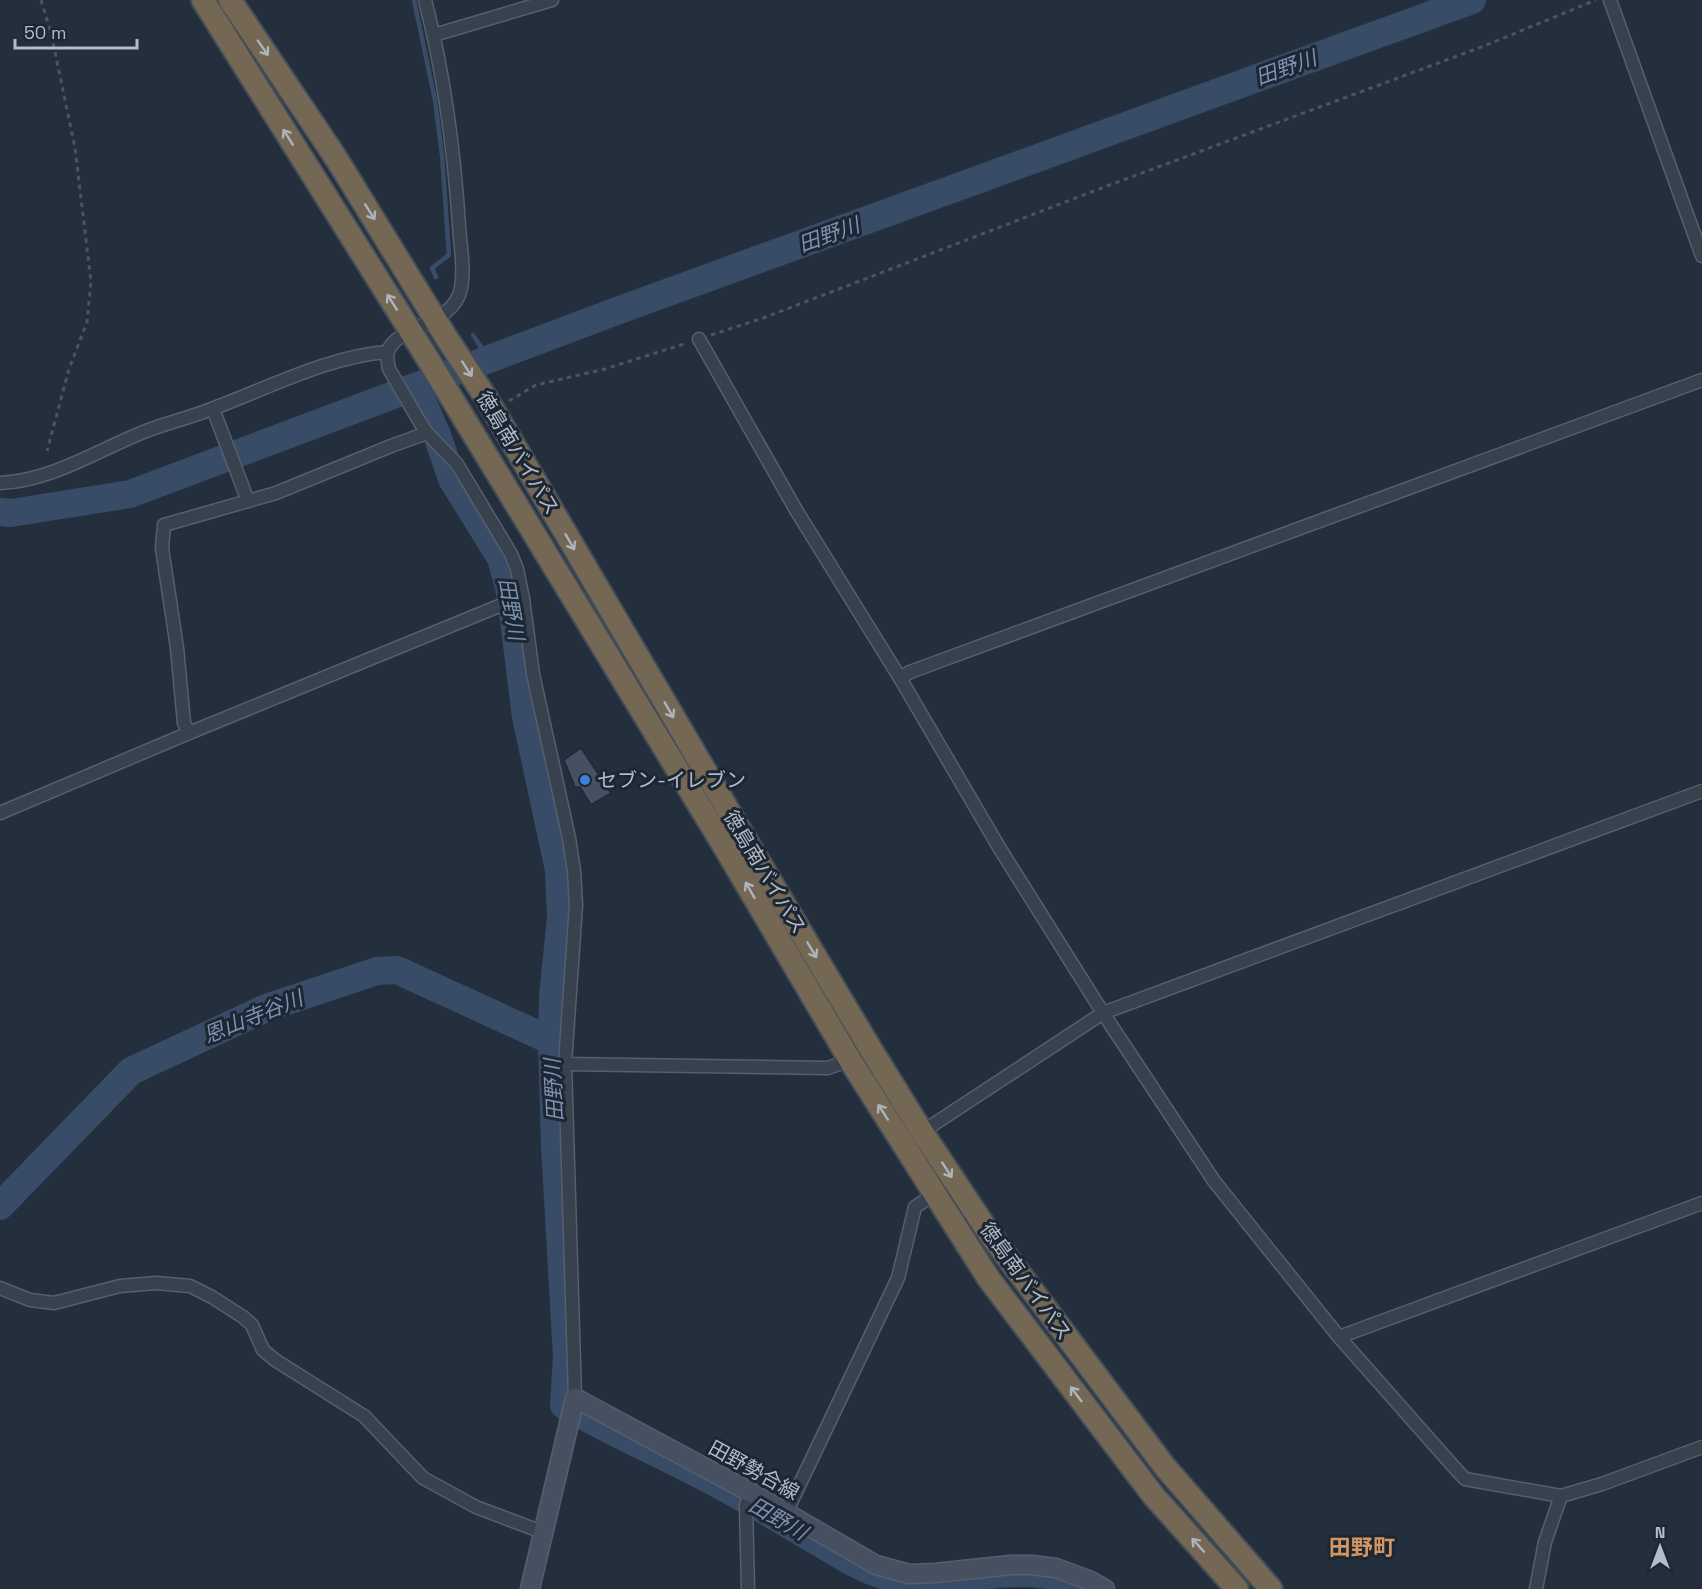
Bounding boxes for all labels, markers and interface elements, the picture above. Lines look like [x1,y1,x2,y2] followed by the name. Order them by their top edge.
[15,12,136,50] scale bar
[24,21,66,44] text: 50 m
[257,39,269,56] one-way arrow
[1252,43,1322,91] water label: 田野川
[282,129,294,146] one-way arrow
[363,203,376,220] one-way arrow
[795,210,865,258] water label: 田野川
[385,294,397,311] one-way arrow
[460,361,473,378] one-way arrow
[471,386,565,520] street label: 徳島南バイパス
[565,533,577,550] one-way arrow
[493,576,531,644] water label: 田野川
[664,701,676,718] one-way arrow
[597,767,746,793] place label: セブン-イレブン
[578,773,592,787] marker: セブン-イレブン
[718,805,812,939] street label: 徳島南バイパス
[744,882,756,899] one-way arrow
[806,941,818,958] one-way arrow
[199,984,308,1049] water label: 恩山寺谷川
[538,1056,569,1122] water label: 田野川
[877,1104,889,1120] one-way arrow
[942,1161,954,1178] one-way arrow
[974,1217,1078,1345] street label: 徳島南バイパス
[1070,1386,1082,1402] one-way arrow
[704,1434,804,1506] street label: 田野勢合線
[744,1491,814,1547] water label: 田野川
[1630,1517,1690,1577] north arrow
[1655,1522,1665,1543] text: N
[1329,1533,1395,1561] district label: 田野町
[1191,1538,1205,1553] one-way arrow

